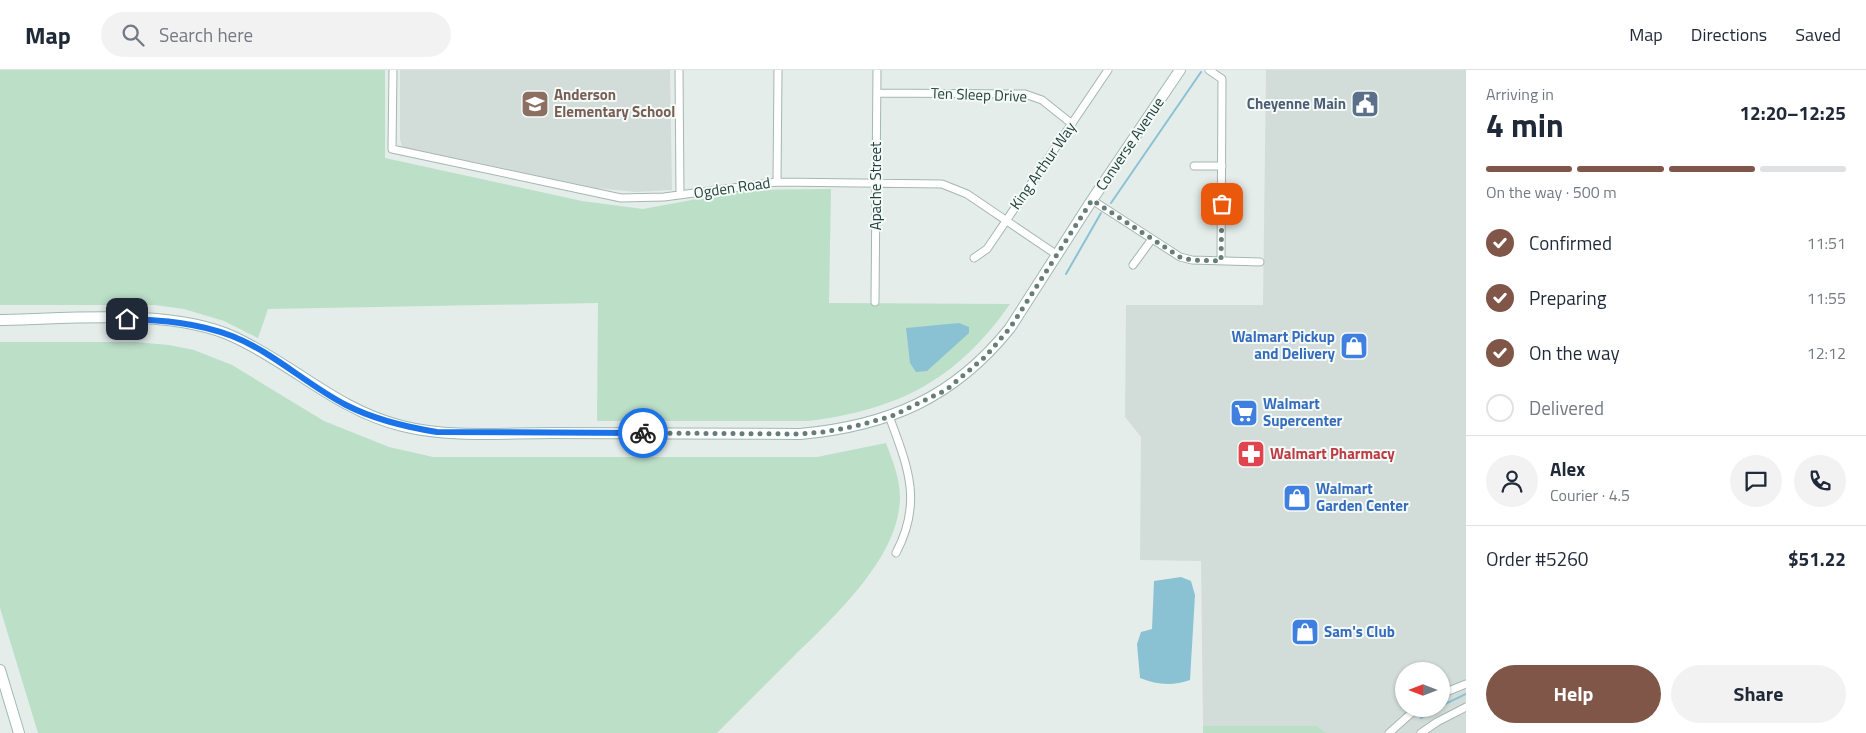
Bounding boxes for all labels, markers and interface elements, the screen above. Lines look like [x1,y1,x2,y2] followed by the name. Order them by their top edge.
[101,12,451,57] search box
[25,17,71,53] text: Map
[159,20,253,49] text: Search here
[119,21,147,49] icon: search
[1629,21,1663,48] text: Map
[1691,21,1767,48] text: Directions
[1795,21,1841,48] text: Saved
[931,81,1027,108] street label: Ten Sleep Drive
[1486,82,1554,106] text: Arriving in
[554,83,675,123] place label: Anderson Elementary School
[520,89,550,119] school or university icon: Anderson Elementary School
[1350,89,1380,119] public building icon: Cheyenne Main
[1090,92,1169,195] street label: Converse Avenue
[1247,92,1346,115] place label: Cheyenne Main
[1739,98,1846,127] text: 12:20–12:25
[1486,101,1564,149] text: 4 min
[1004,117,1081,214] street label: King Arthur Way
[864,141,887,230] street label: Apache Street
[692,171,772,204] street label: Ogden Road
[1486,180,1617,204] text: On the way · 500 m
[1201,183,1243,225] pin
[1208,190,1236,218] icon: bag
[1529,228,1612,257] text: Confirmed
[1486,229,1514,257] icon: check
[1807,231,1846,255] text: 11:51
[1529,283,1606,312] text: Preparing
[1486,284,1514,312] icon: check
[1807,286,1846,310] text: 11:55
[106,298,148,340] pin
[113,305,141,333] icon: home
[1231,325,1335,365] place label: Walmart Pickup and Delivery
[1339,331,1369,361] shop icon: Walmart Pickup and Delivery
[1529,338,1620,367] text: On the way
[1486,339,1514,367] icon: check
[1807,341,1846,365] text: 12:12
[1263,392,1343,432] place label: Walmart Supercenter
[1529,393,1604,422] text: Delivered
[1229,398,1259,428] supermarket icon: Walmart Supercenter
[618,408,668,458] courier
[629,419,657,447] icon: bike
[1236,439,1266,469] pharmacy icon: Walmart Pharmacy
[1270,442,1395,465] place label: Walmart Pharmacy
[1550,454,1585,483] text: Alex
[1486,455,1538,507] button: person
[1730,455,1782,507] button: chat
[1794,455,1846,507] button: phone
[1316,477,1409,517] place label: Walmart Garden Center
[1282,483,1312,513] shop icon: Walmart Garden Center
[1550,483,1630,507] text: Courier · 4.5
[1486,544,1588,573] text: Order #5260
[1788,544,1846,573] text: $51.22
[1290,617,1320,647] shop icon: Sam's Club
[1324,620,1395,643] place label: Sam's Club
[1395,662,1450,718] north arrow
[1395,662,1450,717] map controls
[1486,665,1661,723] button: Help
[1671,665,1846,723] button: Share

